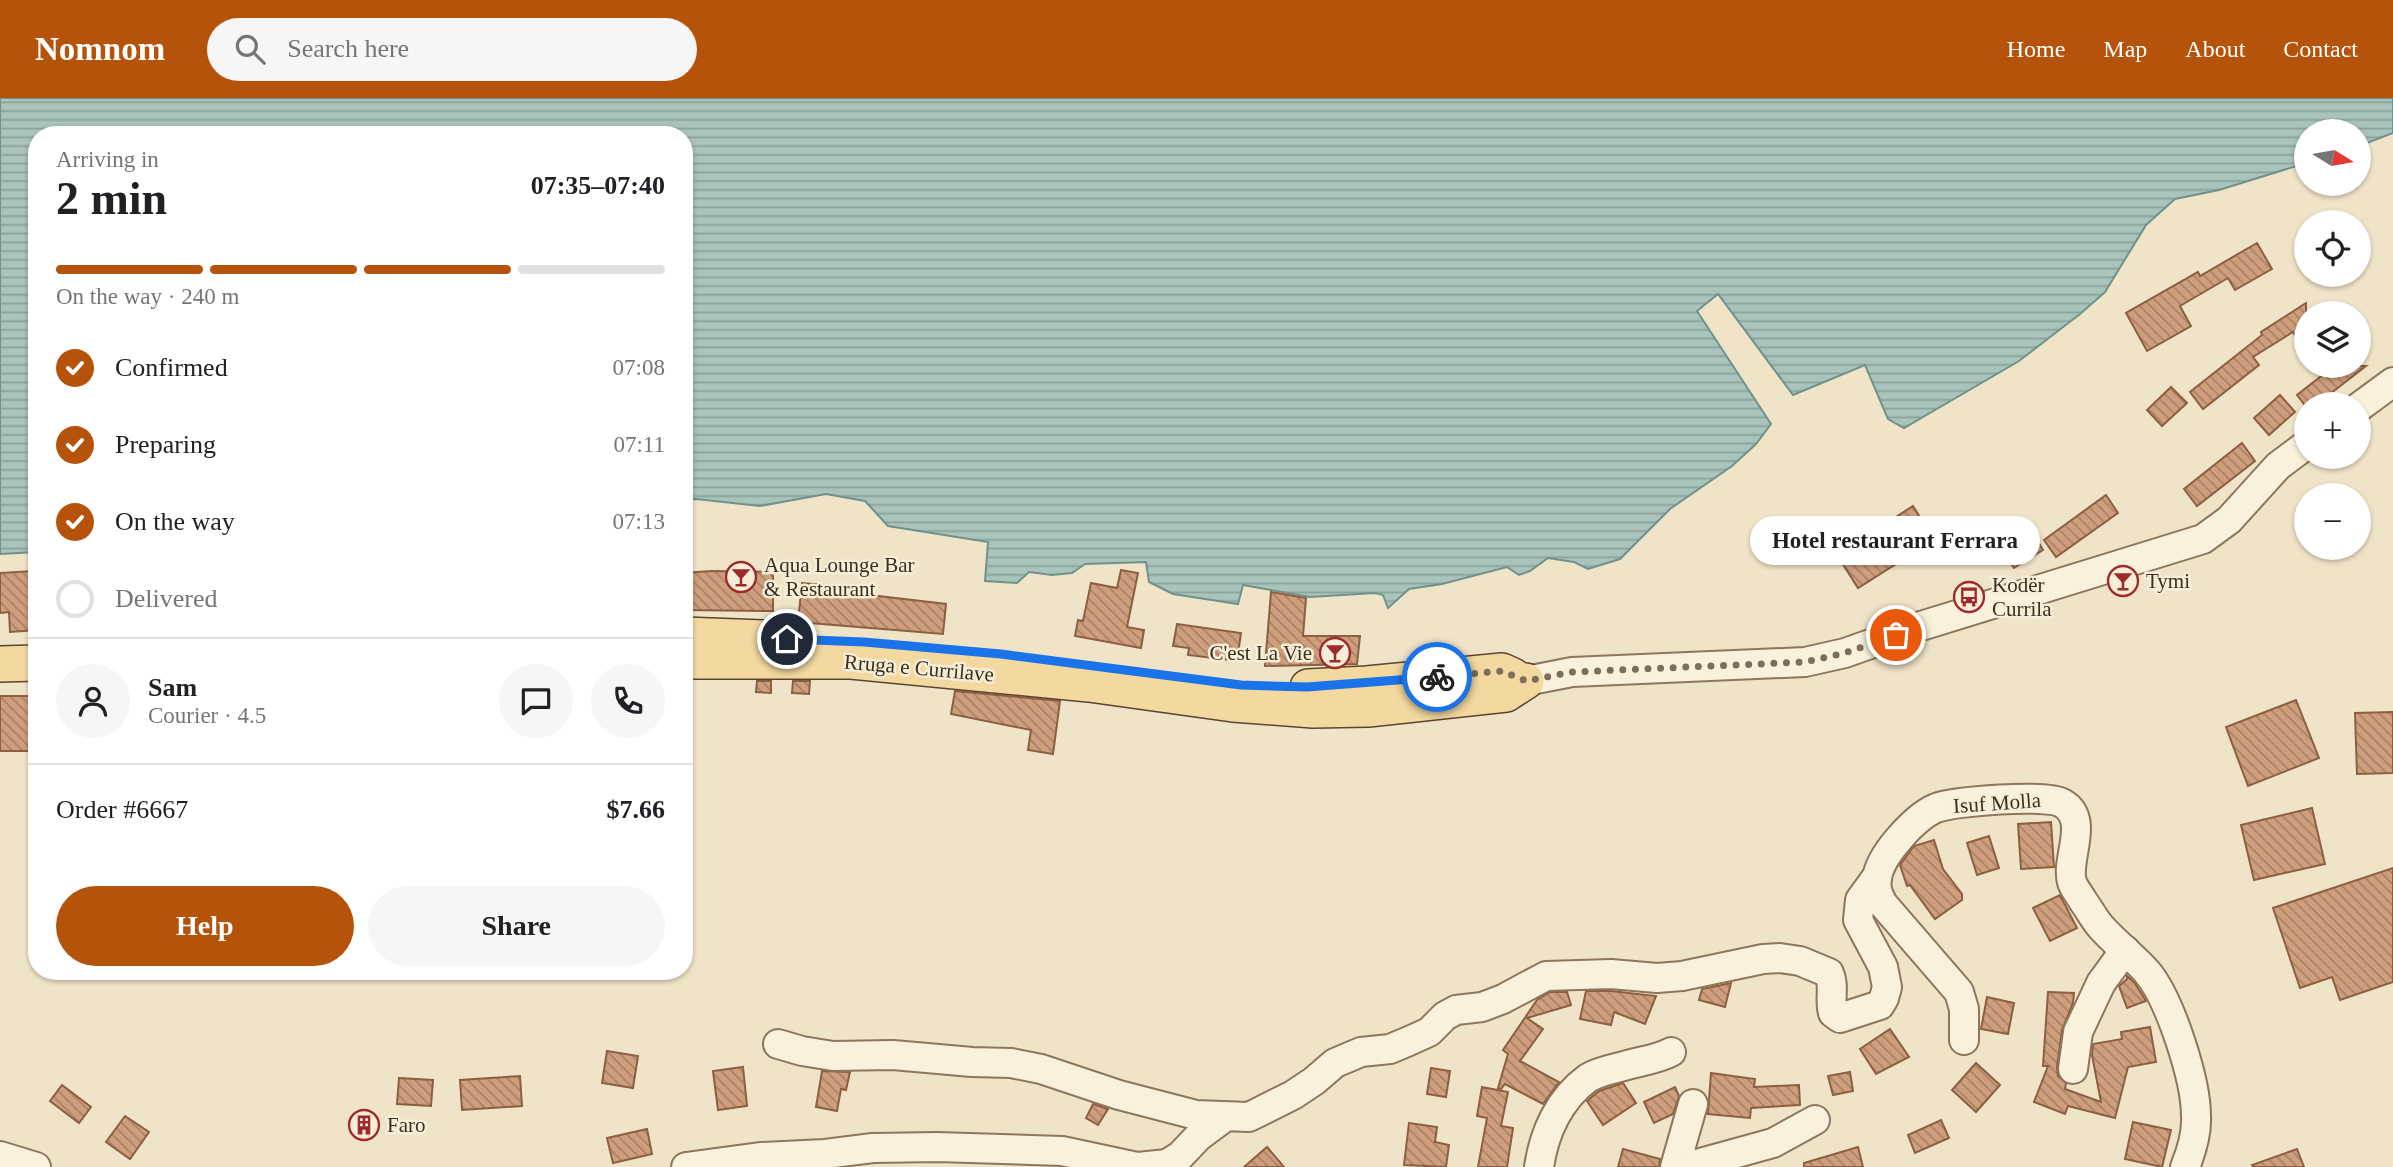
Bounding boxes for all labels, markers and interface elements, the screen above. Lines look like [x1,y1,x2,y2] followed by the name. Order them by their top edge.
[207,18,697,81] search box
[231,30,269,68] icon: search
[35,31,165,67] text: Nomnom
[287,34,409,63] text: Search here
[2007,36,2065,62] text: Home
[2103,36,2147,62] text: Map
[2185,36,2245,62] text: About
[2283,36,2358,62] text: Contact
[2294,119,2371,196] north arrow
[2294,119,2371,560] map controls
[56,147,159,172] text: Arriving in
[531,171,665,200] text: 07:35–07:40
[56,173,167,224] text: 2 min
[2294,210,2371,287] button: locate
[56,284,239,309] text: On the way · 240 m
[2294,301,2371,378] button: layers
[56,349,94,387] icon: check
[115,353,228,382] text: Confirmed
[613,355,665,380] text: 07:08
[2294,392,2371,469] button: +
[56,426,94,464] icon: check
[115,430,216,459] text: Preparing
[613,432,665,457] text: 07:11
[2294,483,2371,560] button: −
[56,503,94,541] icon: check
[115,507,235,536] text: On the way
[613,509,665,534] text: 07:13
[1751,516,2041,565] callout: Hotel restaurant Ferrara
[1772,528,2018,553] text: Hotel restaurant Ferrara
[764,553,914,601] place label: Aqua Lounge Bar & Restaurant
[724,560,758,594] bar icon: Aqua Lounge Bar & Restaurant
[2106,564,2140,598] bar icon: Tymi
[2146,569,2190,593] place label: Tymi
[1992,573,2052,621] place label: Kodër Currila
[1952,580,1986,614] bus stop icon: Kodër Currila
[115,584,218,613] text: Delivered
[1866,605,1926,665] pin
[757,609,817,669] pin
[1877,616,1915,654] icon: bag
[768,620,806,658] icon: home
[1318,636,1352,670] bar icon: C'est La Vie
[1210,641,1312,665] place label: C'est La Vie
[1402,642,1472,712] courier
[843,649,995,687] street label: Rruga e Currilave
[1418,658,1456,696] icon: bike
[56,664,130,738] button: person
[499,664,573,738] button: chat
[591,664,665,738] button: phone
[148,673,197,702] text: Sam
[148,703,266,728] text: Courier · 4.5
[1952,788,2042,818] street label: Isuf Molla
[56,795,188,824] text: Order #6667
[607,795,665,824] text: $7.66
[56,886,354,966] button: Help
[368,886,665,966] button: Share
[347,1108,381,1142] building icon: Faro
[387,1113,426,1137] place label: Faro

